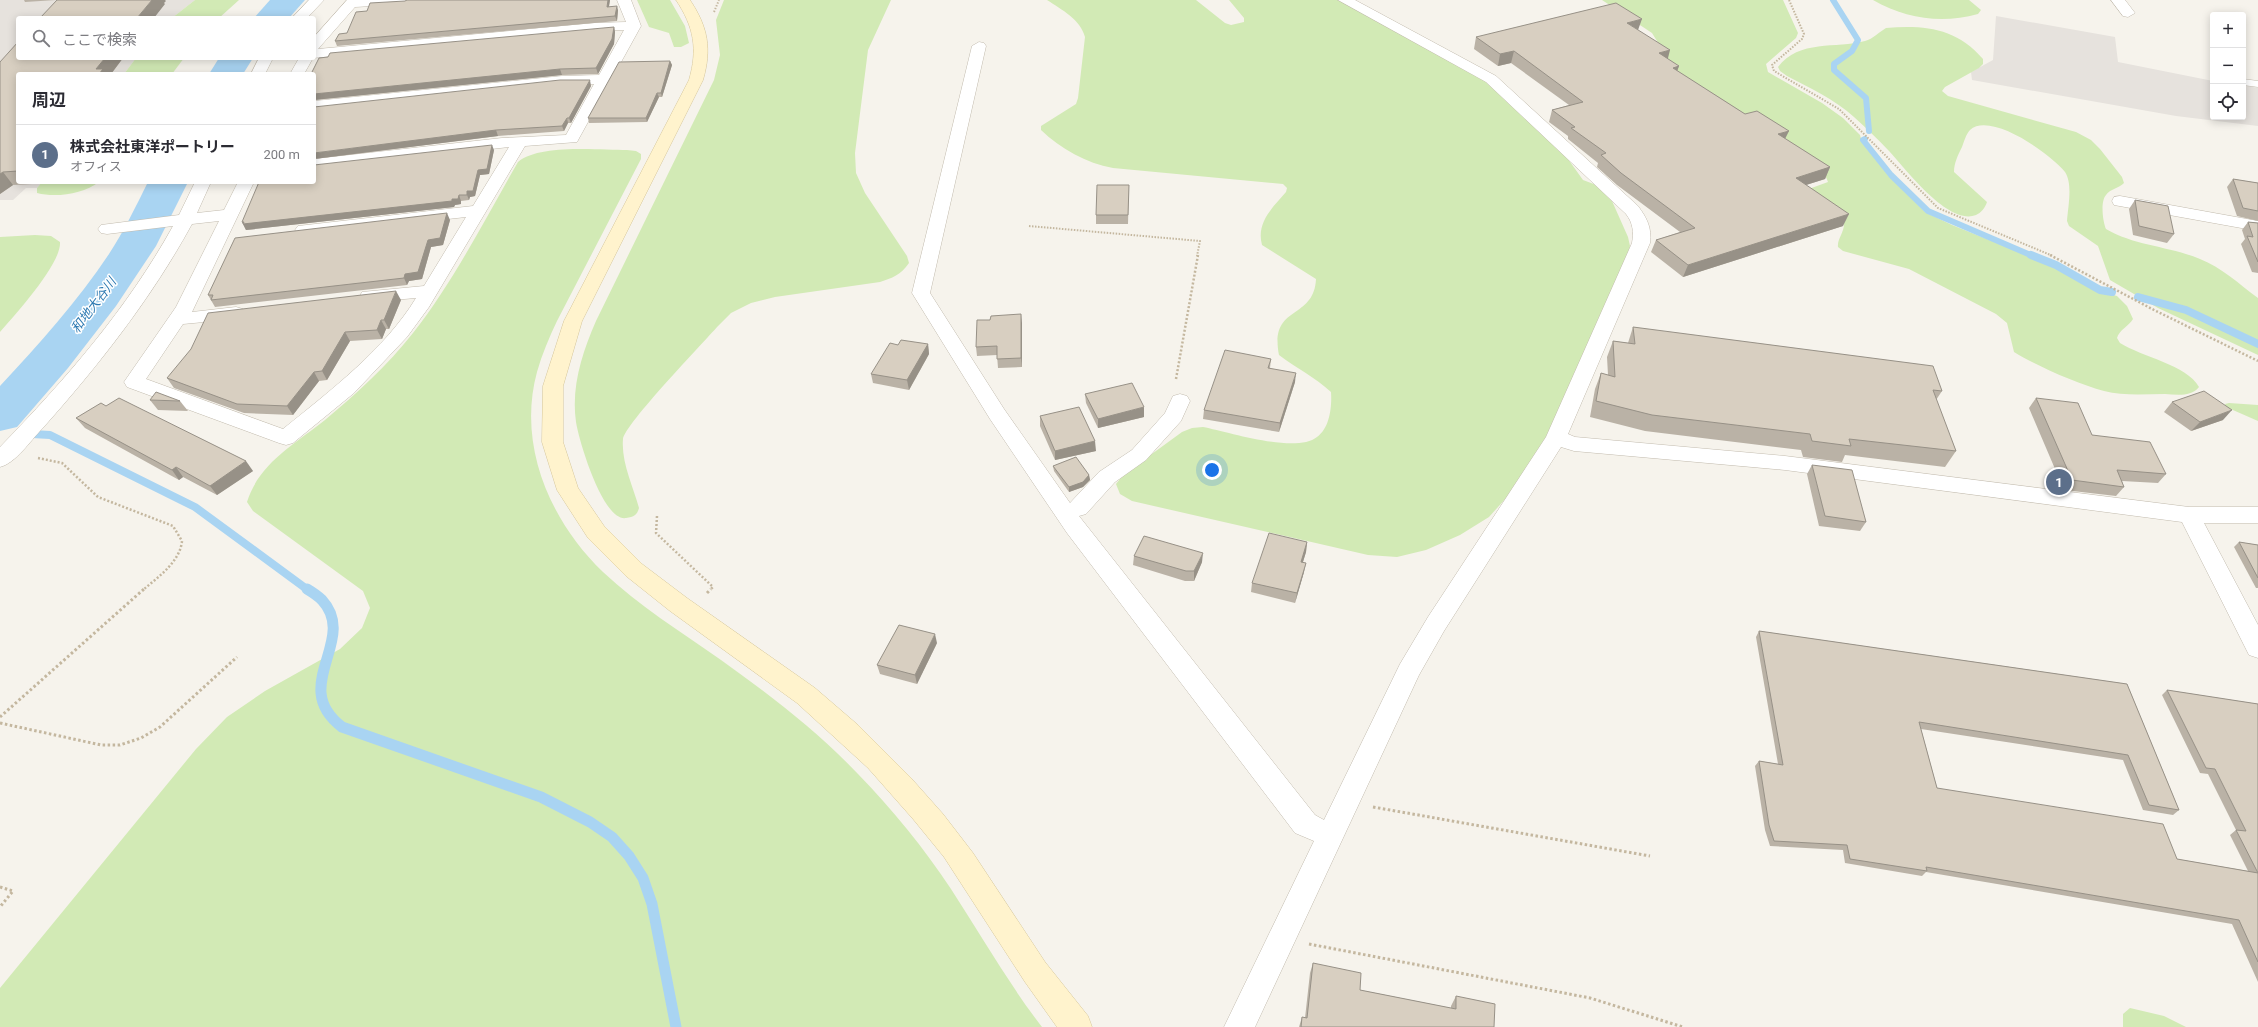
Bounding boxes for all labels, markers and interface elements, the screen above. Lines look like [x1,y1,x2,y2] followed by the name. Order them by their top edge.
[2210,12,2246,120] map controls
[2210,12,2246,48] button: +
[16,16,316,60] search box
[30,27,52,49] icon: search
[62,31,137,49] text: ここで検索
[2210,48,2246,84] button: −
[2210,84,2246,120] button: locate
[32,90,66,110] text: 周辺
[70,138,235,156] text: 株式会社東洋ポートリー
[41,147,49,162] text: 1
[263,147,300,162] text: 200 m
[70,159,122,174] text: オフィス
[68,273,120,336] water label: 和地大谷川
[1202,460,1222,480] your location
[2046,467,2072,497] pin: 1

